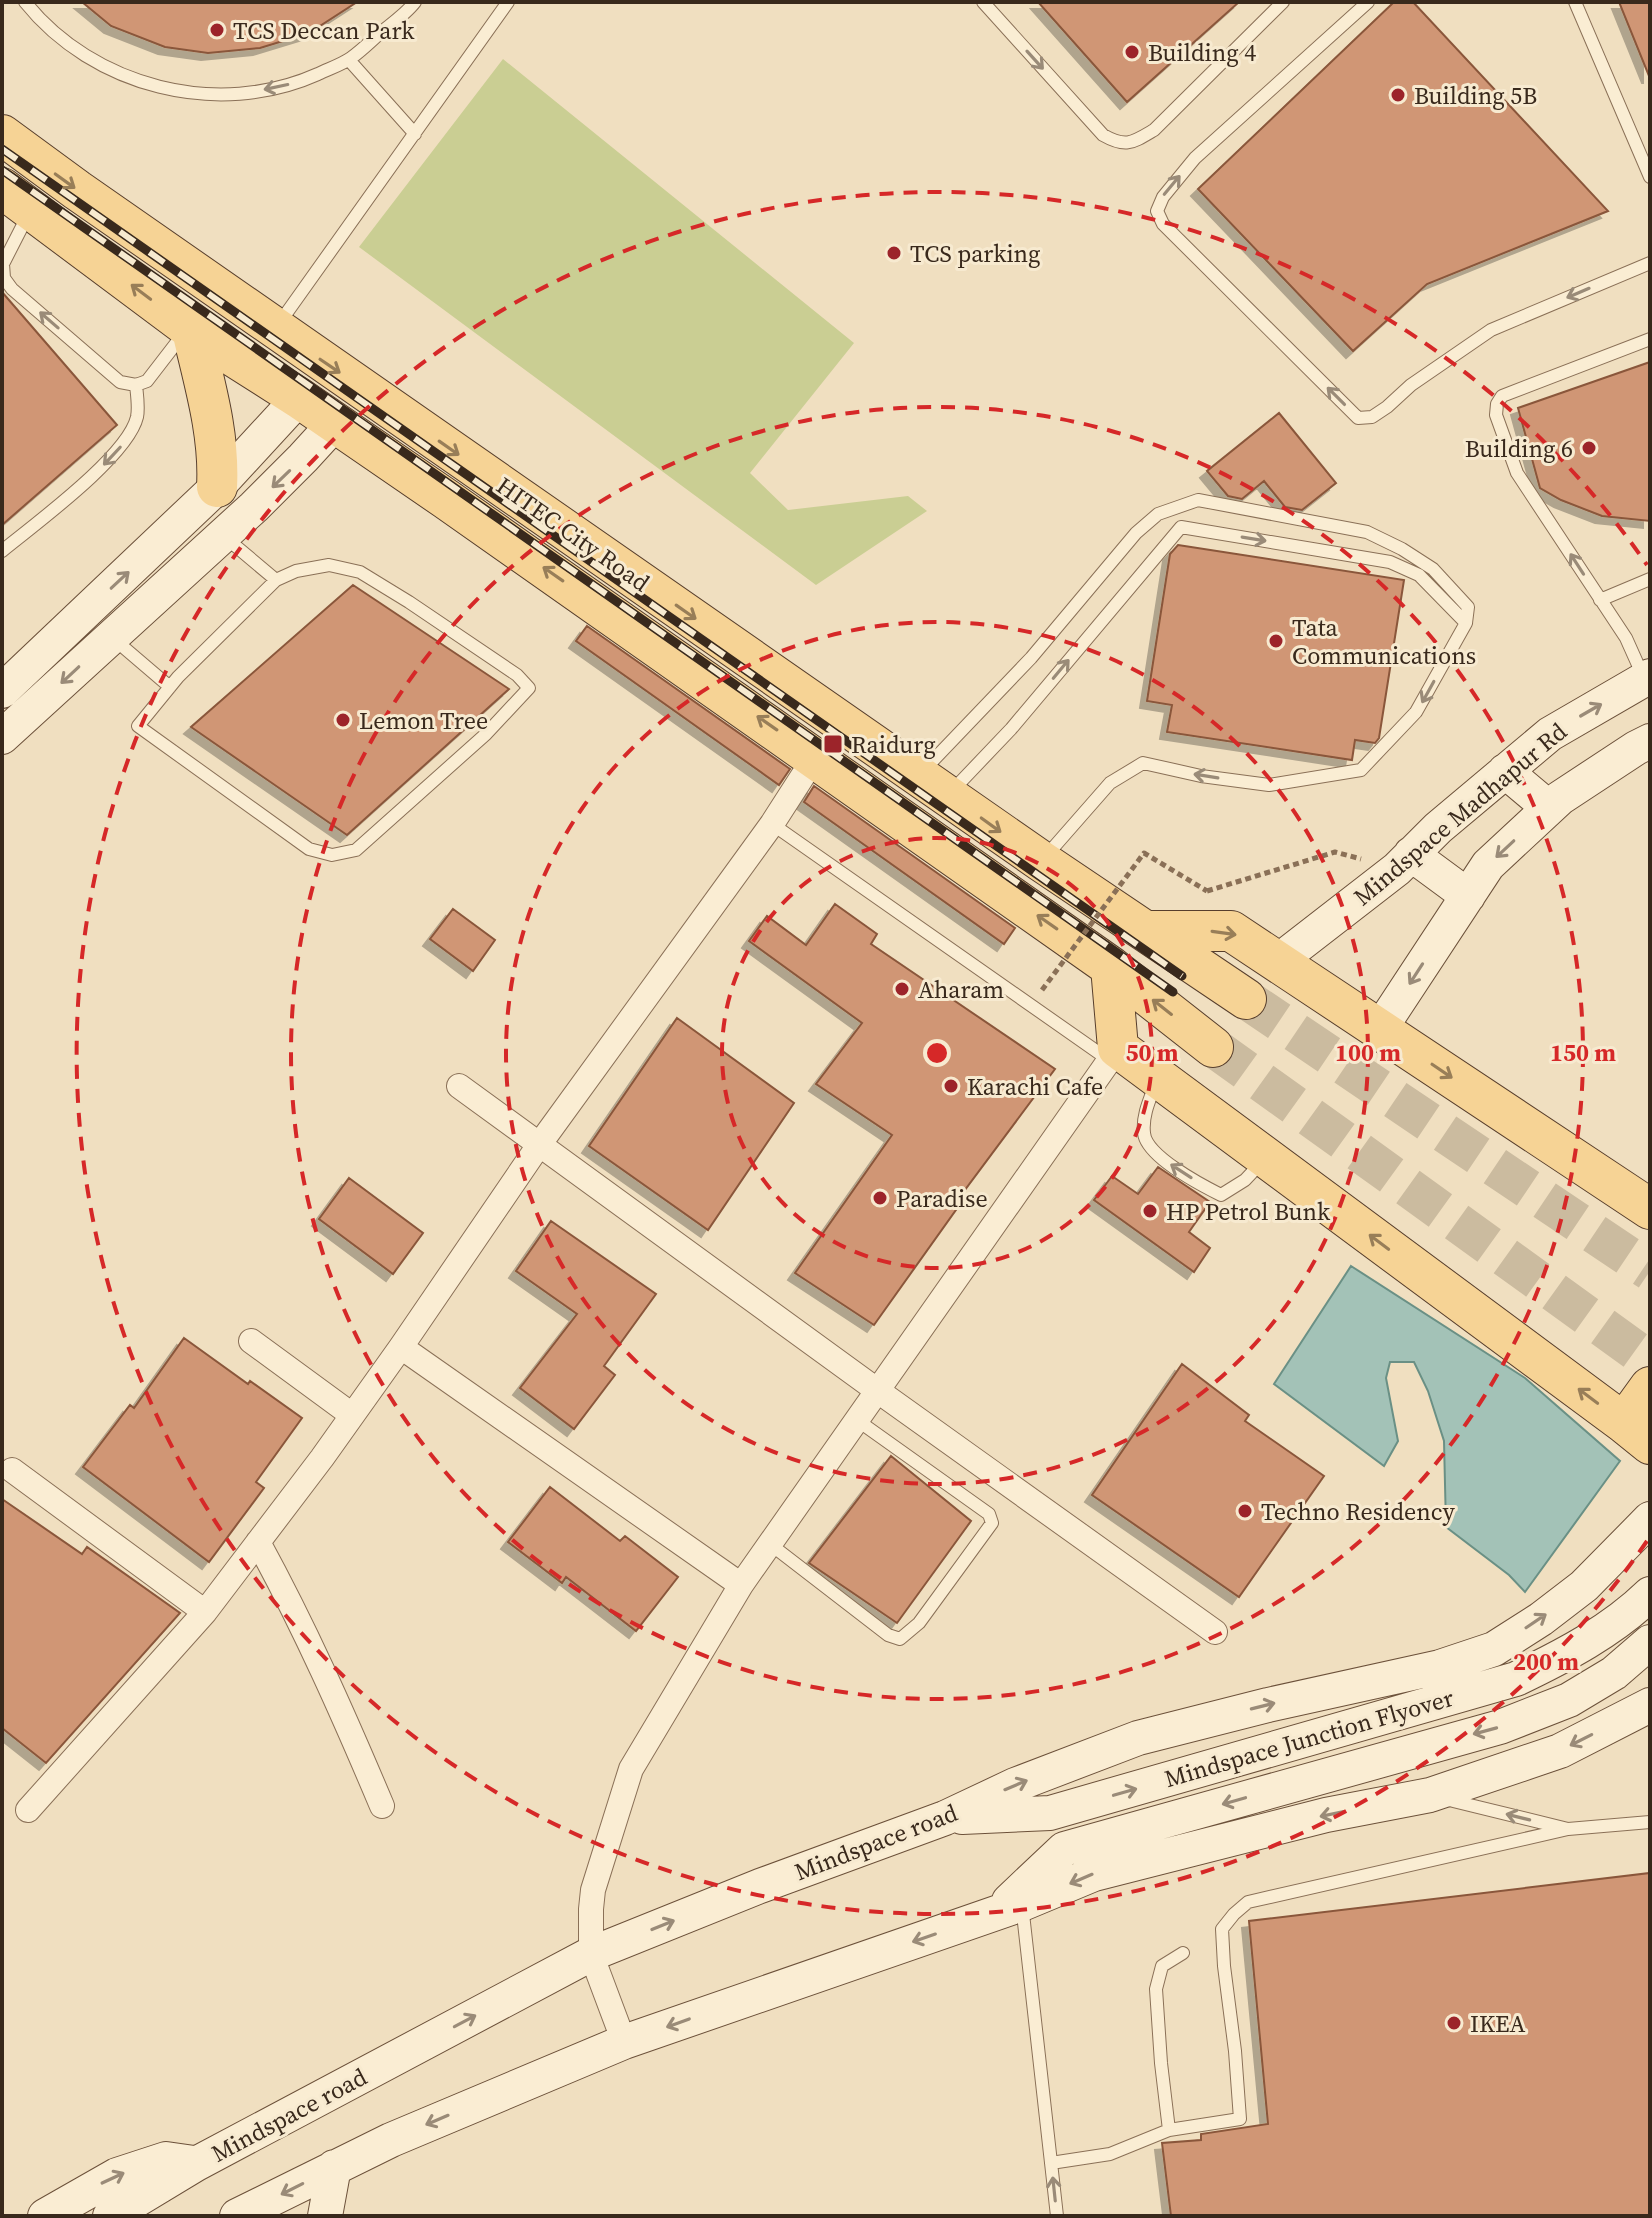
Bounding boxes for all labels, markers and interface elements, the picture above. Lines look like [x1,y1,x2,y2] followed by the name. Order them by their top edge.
[233,14,415,47] place label: TCS Deccan Park
[208,21,226,39] marker: TCS Deccan Park
[1148,36,1256,69] place label: Building 4
[1123,43,1141,61] marker: Building 4
[1026,50,1044,70] one-way arrow
[1414,79,1537,112] place label: Building 5B
[264,80,290,95] one-way arrow
[1389,86,1407,104] marker: Building 5B
[53,173,75,189] one-way arrow
[1163,176,1181,196] one-way arrow
[910,237,1041,270] place label: TCS parking
[885,244,903,262] marker: TCS parking
[131,283,152,300] one-way arrow
[1566,287,1591,302] one-way arrow
[39,311,60,329] one-way arrow
[319,358,341,374] one-way arrow
[1326,386,1345,406] one-way arrow
[1465,432,1573,465] place label: Building 6
[1580,439,1598,457] marker: Building 6
[437,440,459,456] one-way arrow
[103,445,121,465] one-way arrow
[490,469,656,599] street label: HITEC City Road
[271,470,291,489] one-way arrow
[1241,533,1266,548] one-way arrow
[1568,554,1585,576] one-way arrow
[543,566,565,582] one-way arrow
[109,571,129,589] one-way arrow
[674,604,696,620] one-way arrow
[1292,611,1476,672] place label: Tata Communications
[1267,632,1285,650] marker: Tata Communications
[1052,660,1070,680] one-way arrow
[60,665,80,684] one-way arrow
[1419,680,1435,703] one-way arrow
[1579,702,1602,718] one-way arrow
[359,704,488,737] place label: Lemon Tree
[334,711,352,729] marker: Lemon Tree
[756,715,778,731] one-way arrow
[1347,715,1574,913] street label: Mindspace Madhapur Rd
[851,728,936,761] place label: Raidurg
[822,733,844,755] marker: Raidurg
[1194,768,1220,783] one-way arrow
[979,817,1001,833] one-way arrow
[1495,840,1515,859] one-way arrow
[1037,914,1059,930] one-way arrow
[1210,926,1236,941] one-way arrow
[1408,963,1425,985] one-way arrow
[918,973,1004,1006] place label: Aharam
[893,980,911,998] marker: Aharam
[1152,998,1173,1016] one-way arrow
[1126,1036,1179,1069] text: 50 m
[1335,1036,1401,1069] text: 100 m
[1550,1036,1616,1069] text: 150 m
[923,1039,951,1067] centre of rings
[1430,1063,1453,1079] one-way arrow
[967,1070,1103,1103] place label: Karachi Cafe
[942,1077,960,1095] marker: Karachi Cafe
[1170,1162,1192,1179] one-way arrow
[896,1182,988,1215] place label: Paradise
[871,1189,889,1207] marker: Paradise
[1166,1195,1331,1228] place label: HP Petrol Bunk
[1141,1202,1159,1220] marker: HP Petrol Bunk
[1369,1233,1391,1250] one-way arrow
[1578,1388,1600,1405] one-way arrow
[1261,1495,1456,1528] place label: Techno Residency
[1236,1502,1254,1520] marker: Techno Residency
[1525,1613,1547,1630] one-way arrow
[1513,1645,1579,1678] text: 200 m
[1161,1681,1457,1795] street label: Mindspace Junction Flyover
[1250,1698,1276,1713] one-way arrow
[1472,1724,1498,1739] one-way arrow
[1569,1733,1593,1749] one-way arrow
[1003,1776,1028,1791] one-way arrow
[1111,1783,1137,1798] one-way arrow
[1222,1794,1248,1809] one-way arrow
[790,1796,962,1888] street label: Mindspace road
[1320,1807,1346,1822] one-way arrow
[1505,1809,1531,1824] one-way arrow
[1069,1873,1094,1888] one-way arrow
[650,1917,675,1931] one-way arrow
[911,1931,936,1946] one-way arrow
[1470,2007,1525,2040] place label: IKEA
[452,2013,476,2029] one-way arrow
[1445,2014,1463,2032] marker: IKEA
[666,2016,691,2031] one-way arrow
[205,2060,373,2170] street label: Mindspace road
[425,2114,450,2129] one-way arrow
[100,2170,124,2185] one-way arrow
[1046,2177,1061,2203] one-way arrow
[280,2182,304,2197] one-way arrow

